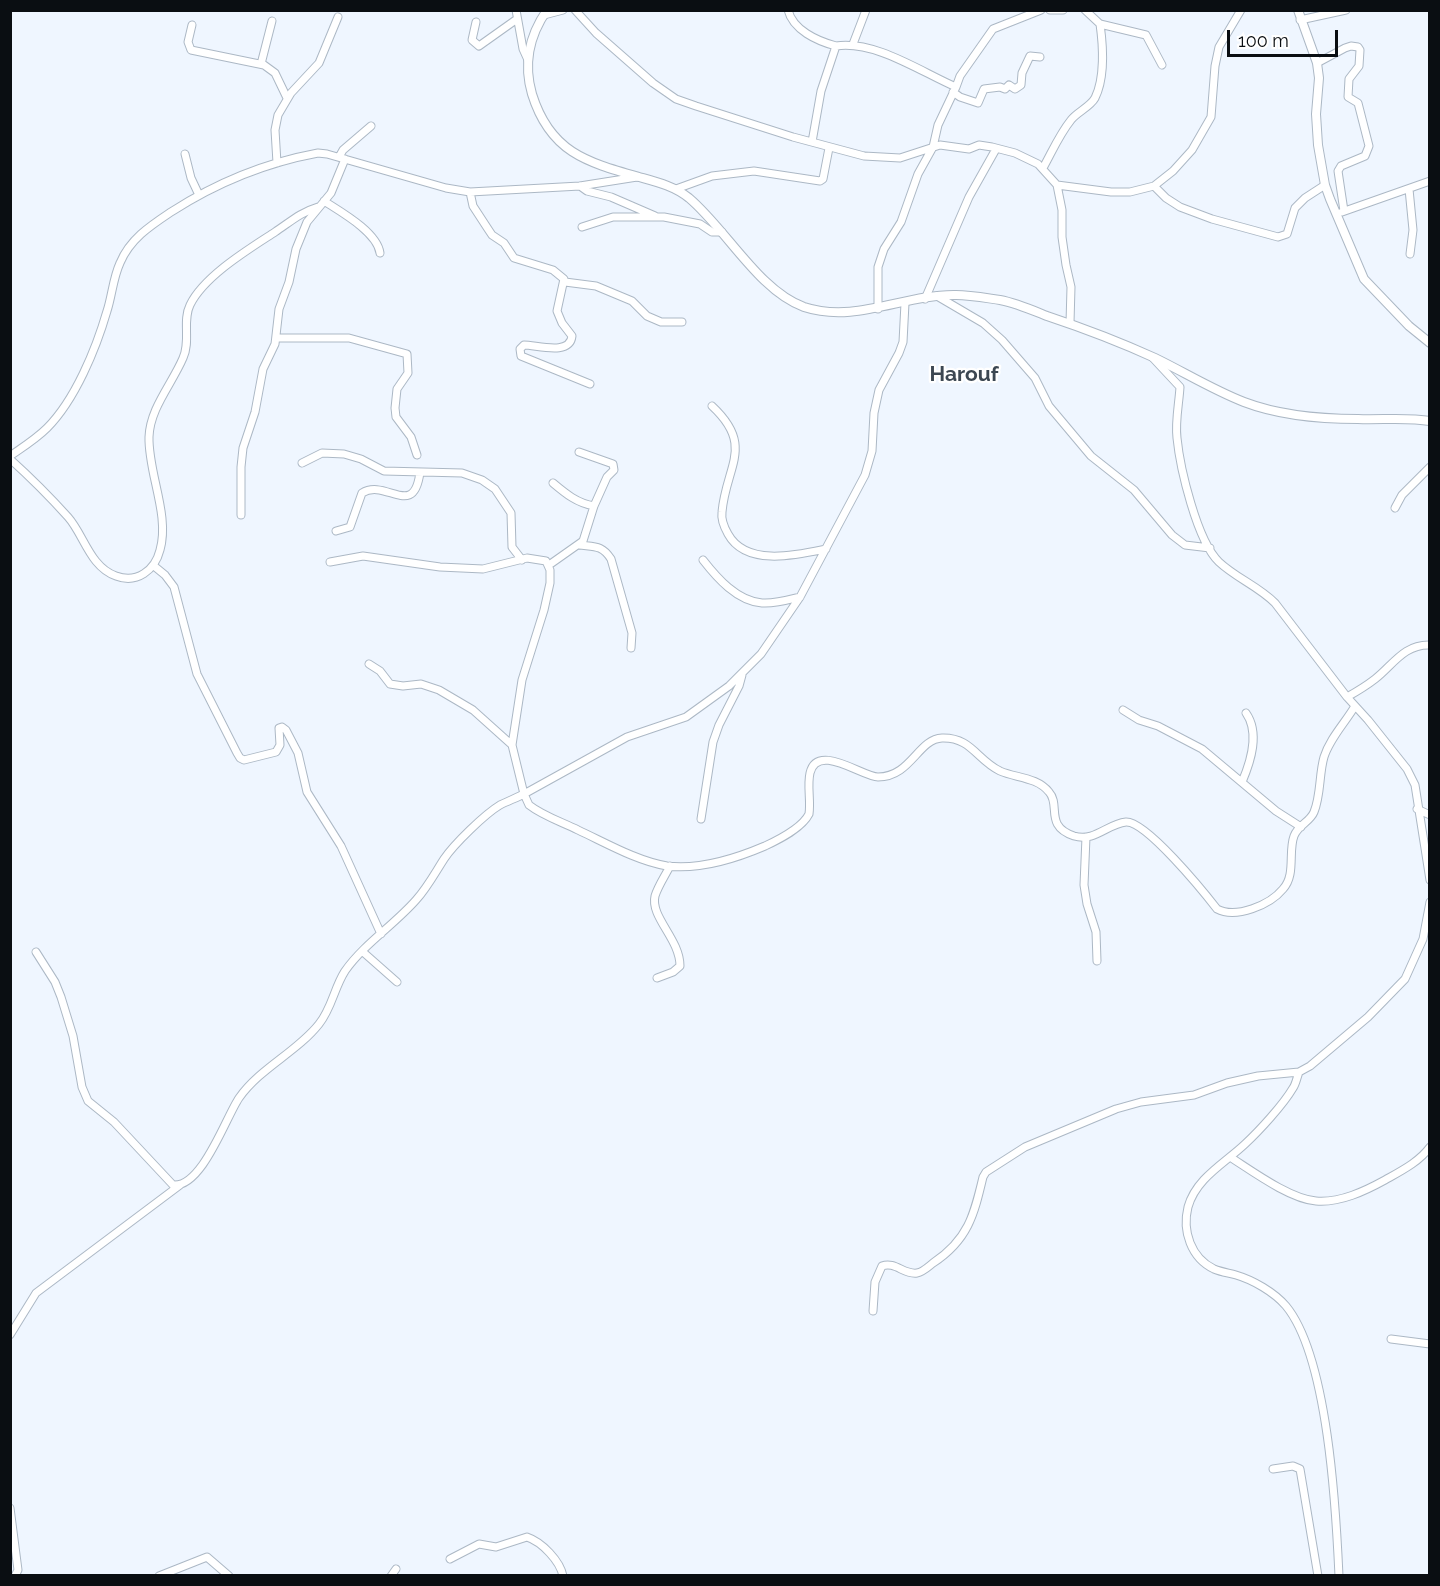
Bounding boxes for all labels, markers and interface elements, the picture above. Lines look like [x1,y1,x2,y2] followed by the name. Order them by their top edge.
[1230,18,1341,56] scale bar
[1238,30,1289,51] text: 100 m
[929,362,999,388] district label: Harouf

